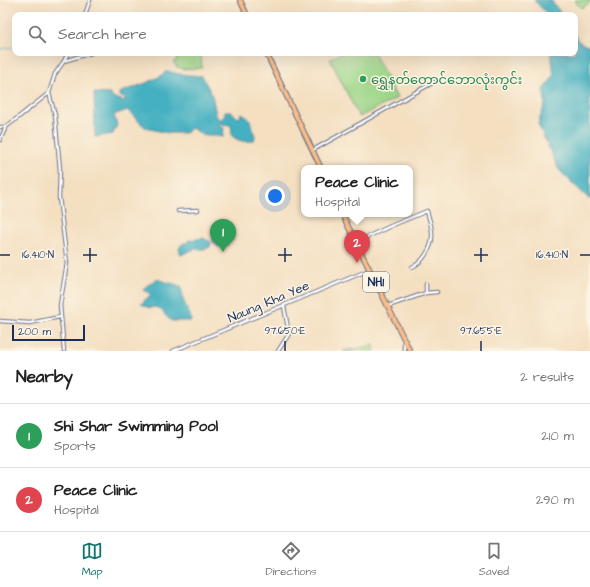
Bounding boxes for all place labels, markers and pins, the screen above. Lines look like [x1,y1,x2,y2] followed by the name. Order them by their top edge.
[371,71,522,90] place label: ရွှေနတ်တောင်ဘောလုံးကွင်း
[358,74,368,84] marker: ရွှေနတ်တောင်ဘောလုံးကွင်း
[210,219,236,252] pin: 1
[344,230,370,263] pin: 2

